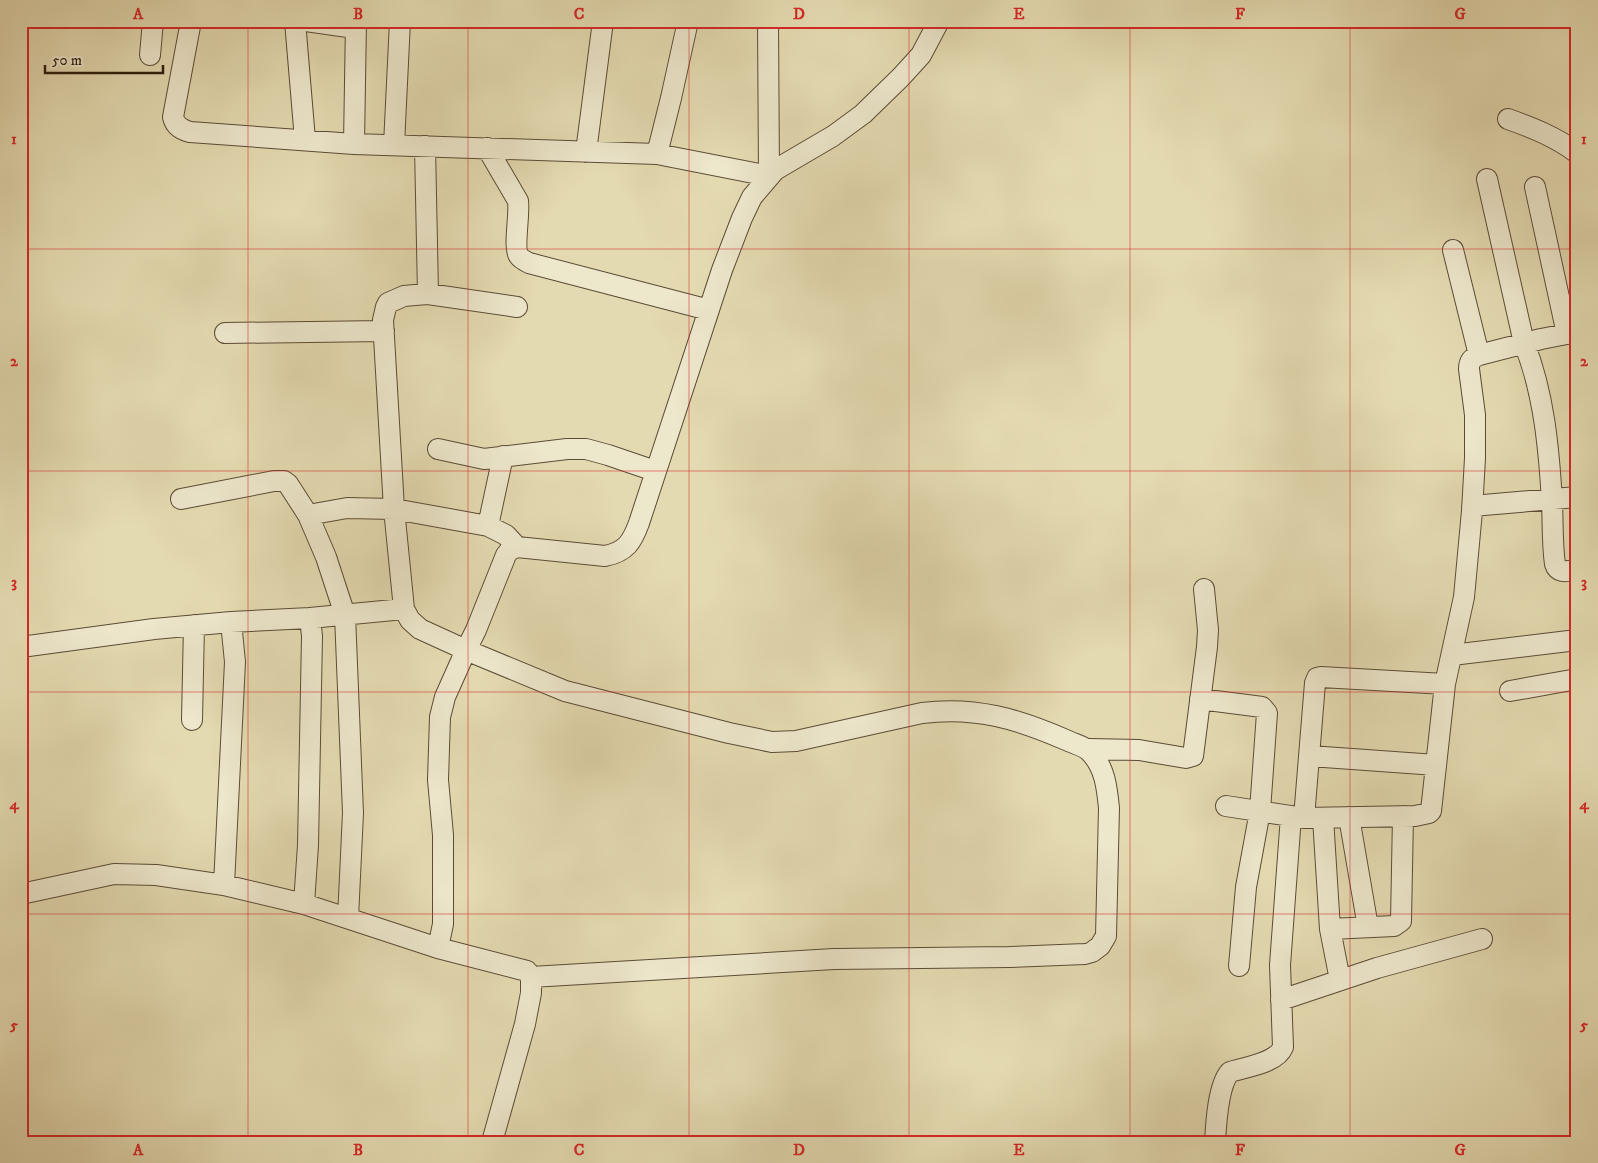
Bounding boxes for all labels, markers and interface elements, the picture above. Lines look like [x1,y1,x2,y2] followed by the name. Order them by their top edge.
[132,4,144,24] text: A
[353,4,363,24] text: B
[574,4,584,24] text: C
[793,4,805,24] text: D
[1013,4,1025,24] text: E
[1235,4,1245,24] text: F
[1454,4,1466,24] text: G
[45,42,162,74] scale bar
[52,51,82,70] text: 50 m
[11,129,17,149] text: 1
[1581,129,1587,149] text: 1
[10,351,19,371] text: 2
[1580,351,1589,371] text: 2
[11,572,17,592] text: 3
[1581,572,1587,592] text: 3
[8,794,19,814] text: 4
[1578,794,1589,814] text: 4
[9,1015,18,1035] text: 5
[1579,1015,1588,1035] text: 5
[132,1140,144,1160] text: A
[353,1140,363,1160] text: B
[574,1140,584,1160] text: C
[793,1140,805,1160] text: D
[1013,1140,1025,1160] text: E
[1235,1140,1245,1160] text: F
[1454,1140,1466,1160] text: G

